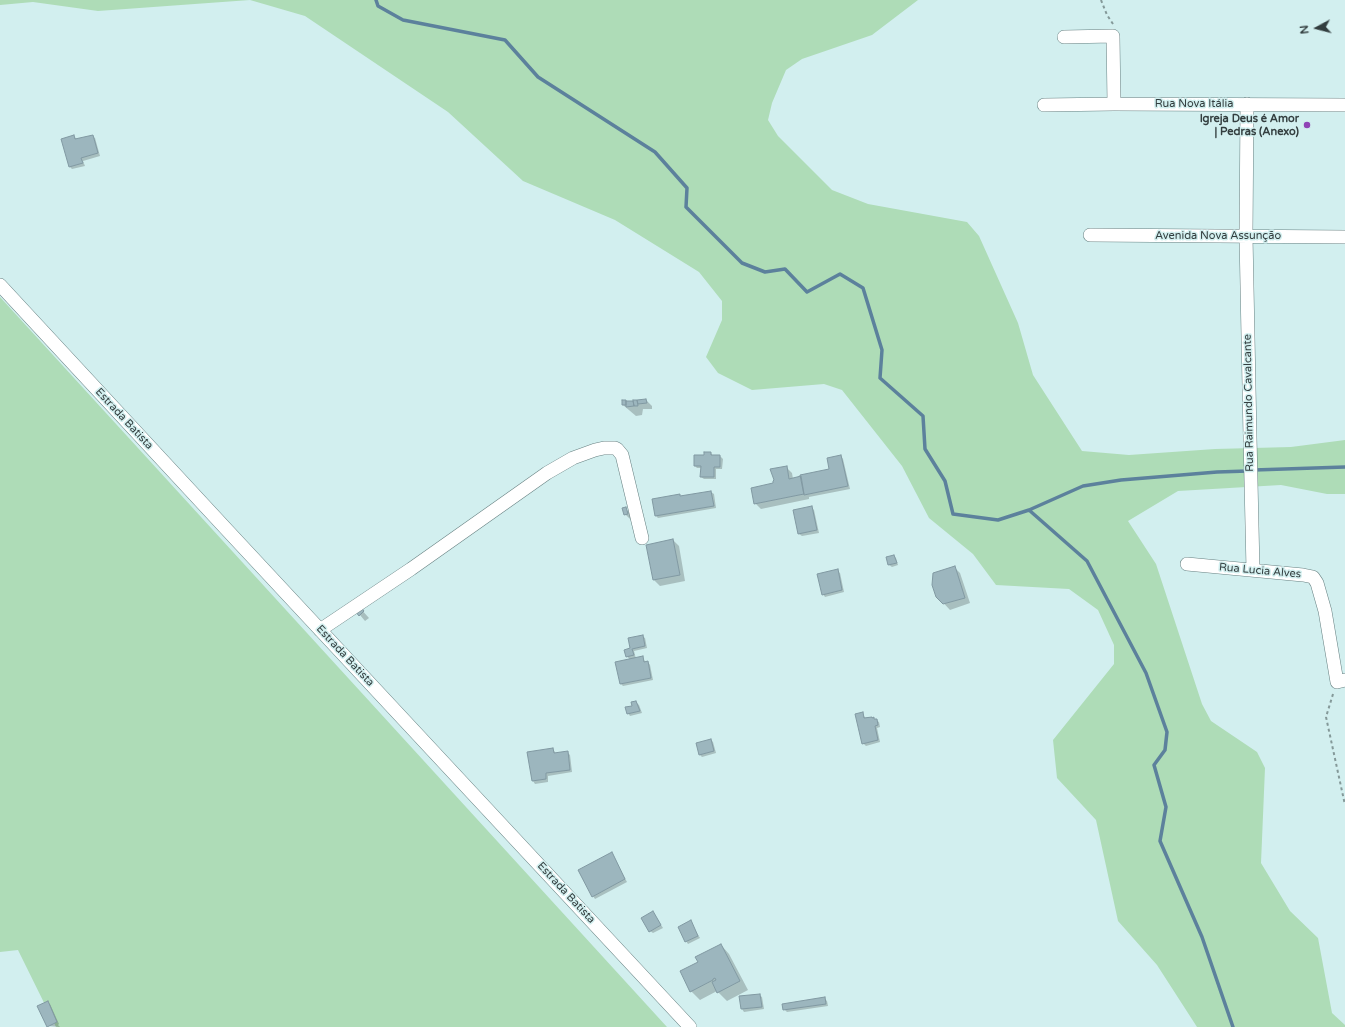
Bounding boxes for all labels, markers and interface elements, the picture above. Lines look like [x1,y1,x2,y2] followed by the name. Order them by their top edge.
[1297,8,1337,48] north arrow
[1298,24,1312,35] text: N
[1155,97,1233,111] street label: Rua Nova Itália
[1200,112,1299,138] place label: Igreja Deus é Amor | Pedras (Anexo)
[1302,120,1312,130] marker: Igreja Deus é Amor | Pedras (Anexo)
[1155,229,1281,243] street label: Avenida Nova Assunção
[1241,334,1257,472] street label: Rua Raimundo Cavalcante
[92,386,156,452] street label: Estrada Batista
[1218,561,1302,581] street label: Rua Lucia Alves
[313,623,377,689] street label: Estrada Batista
[534,860,598,926] street label: Estrada Batista

